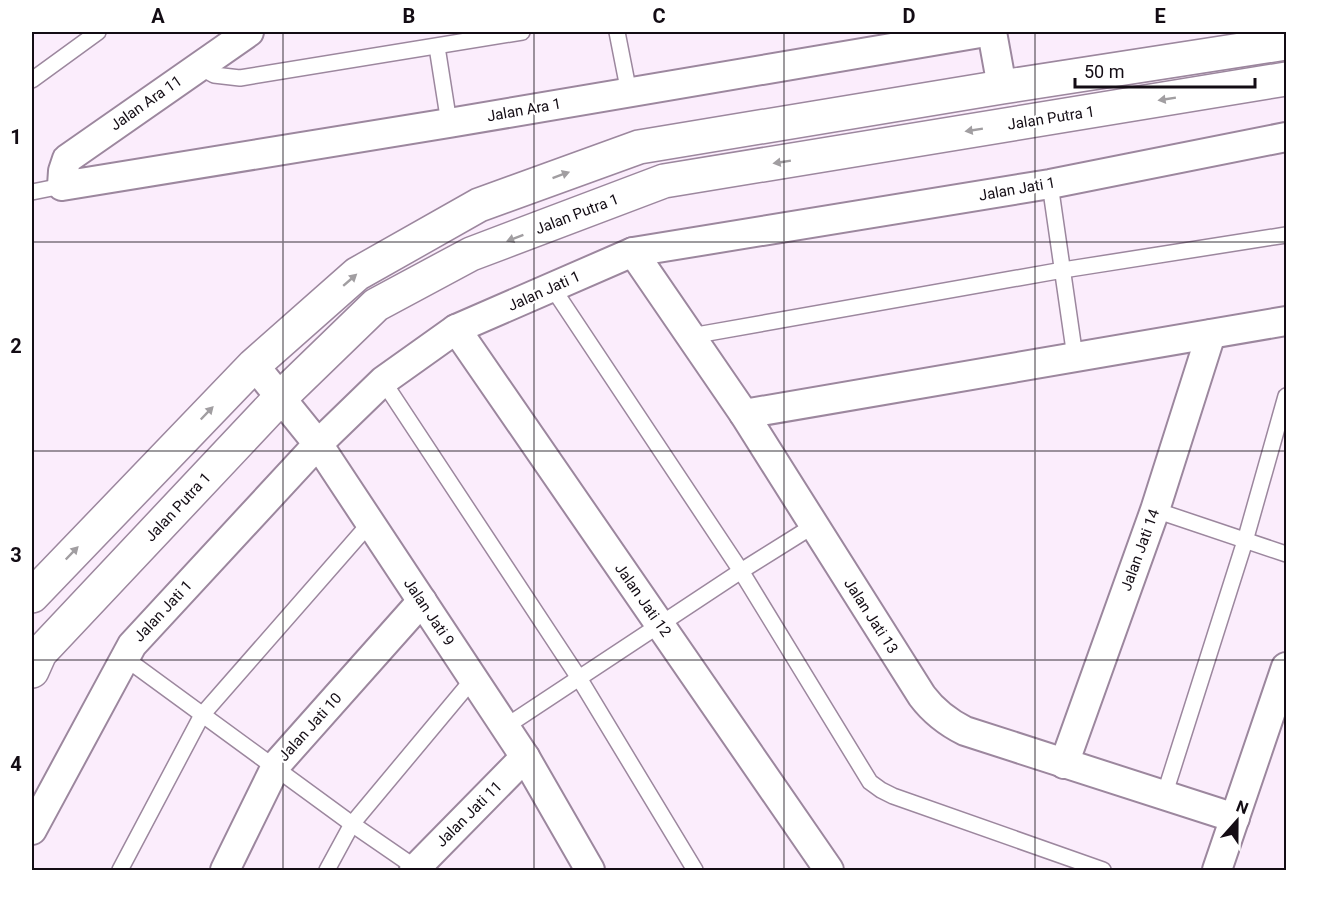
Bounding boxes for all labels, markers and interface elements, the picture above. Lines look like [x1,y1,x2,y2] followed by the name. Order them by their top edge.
[151,4,165,28] text: A
[403,4,415,28] text: B
[652,4,666,28] text: C
[903,4,916,28] text: D
[1154,4,1166,28] text: E
[1075,51,1255,89] scale bar
[1084,61,1124,82] text: 50 m
[107,72,185,134] street label: Jalan Ara 11
[1157,94,1176,103] one-way arrow
[485,95,563,125] street label: Jalan Ara 1
[1006,102,1096,134] street label: Jalan Putra 1
[10,125,22,149] text: 1
[965,126,984,135] one-way arrow
[772,158,791,167] one-way arrow
[552,170,570,180] one-way arrow
[977,173,1057,205] street label: Jalan Jati 1
[533,190,621,238] street label: Jalan Putra 1
[505,233,523,243] one-way arrow
[505,267,583,315] street label: Jalan Jati 1
[342,274,357,287] one-way arrow
[10,334,22,358] text: 2
[200,405,214,420] one-way arrow
[141,469,215,545] street label: Jalan Putra 1
[1117,506,1163,593] street label: Jalan Jati 14
[10,543,22,567] text: 3
[65,546,79,561] one-way arrow
[611,560,675,640] street label: Jalan Jati 12
[400,575,458,649] street label: Jalan Jati 9
[840,575,902,657] street label: Jalan Jati 13
[130,577,196,645] street label: Jalan Jati 1
[275,689,345,765] street label: Jalan Jati 10
[10,752,22,776] text: 4
[432,777,506,851] street label: Jalan Jati 11
[1207,791,1267,851] north arrow
[1234,797,1251,818] text: N

